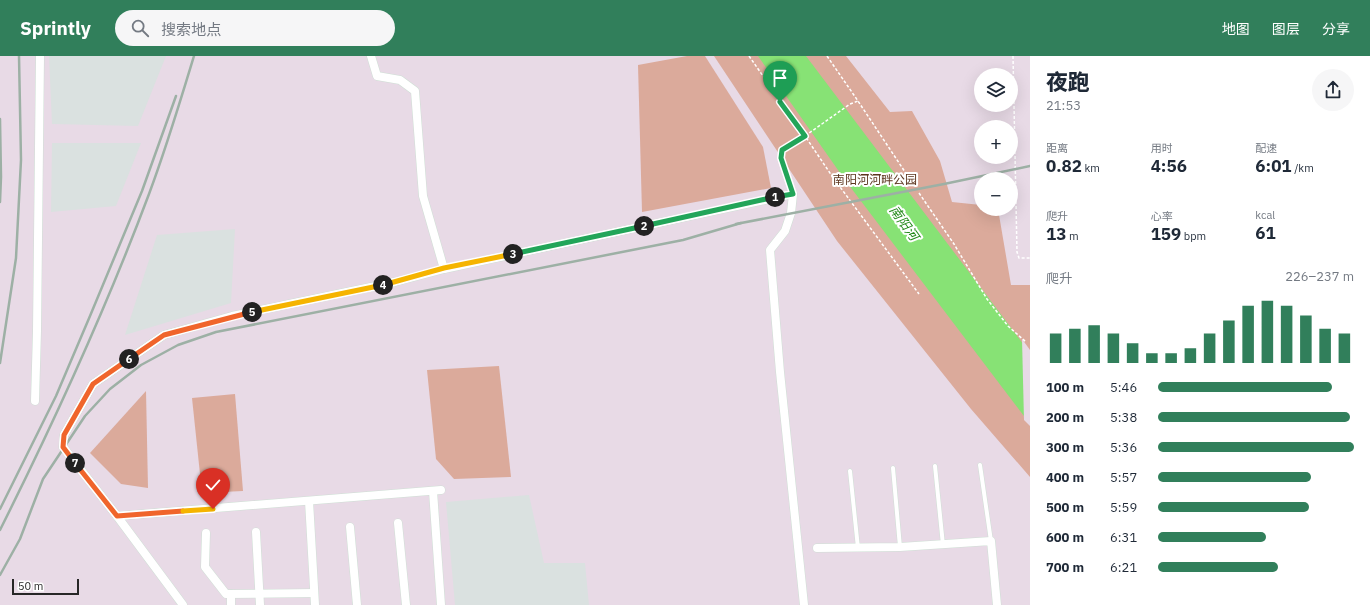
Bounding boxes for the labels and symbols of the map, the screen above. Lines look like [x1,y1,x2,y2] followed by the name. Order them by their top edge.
[763,61,797,102] pin
[833,172,917,187] park label: 南阳河河畔公园
[765,187,785,207] pin: 1
[886,202,924,246] water label: 南阳河
[634,216,654,236] pin: 2
[503,244,523,264] pin: 3
[373,275,393,295] pin: 4
[242,302,262,322] pin: 5
[119,349,139,369] pin: 6
[65,453,85,473] pin: 7
[196,468,230,509] pin
[12,577,79,596] scale bar

